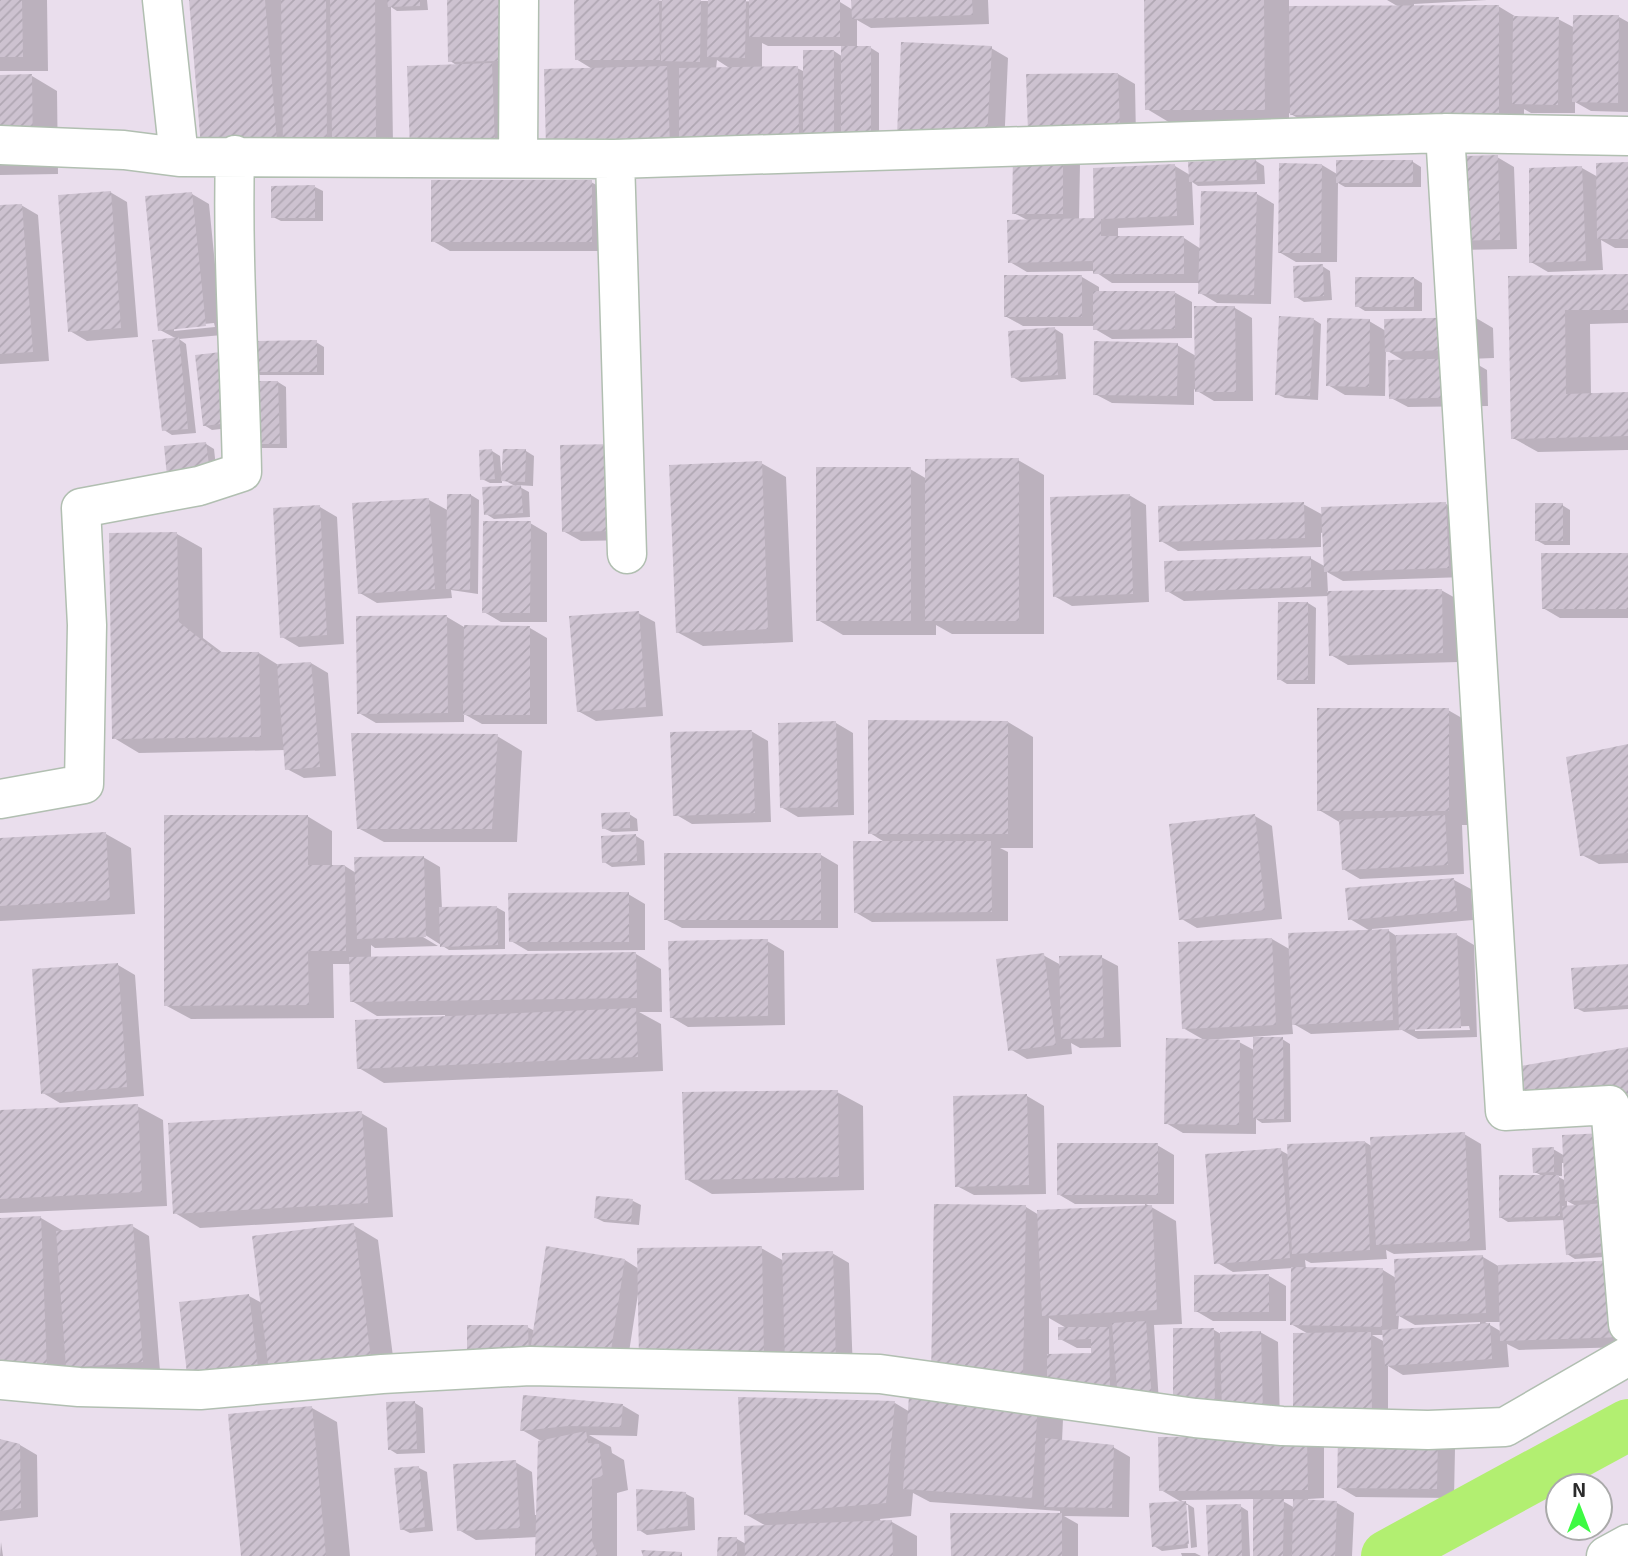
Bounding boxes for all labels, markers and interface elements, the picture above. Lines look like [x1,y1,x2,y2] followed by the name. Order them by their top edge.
[1544,1472,1614,1542] north arrow
[1572,1478,1586,1501] text: N

